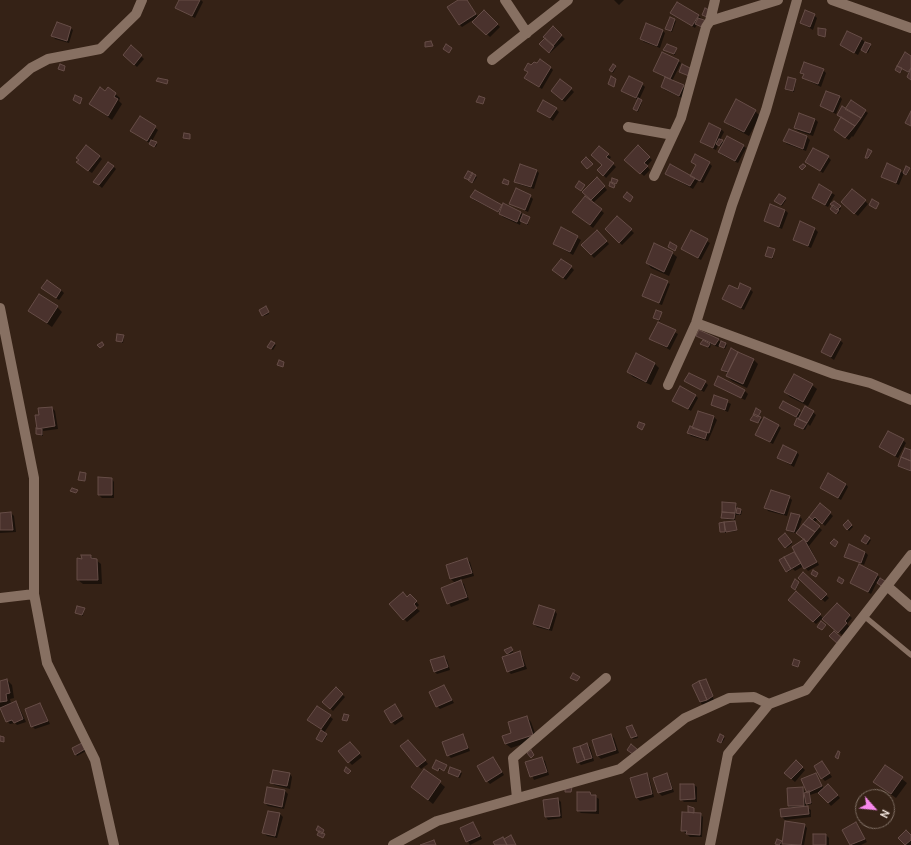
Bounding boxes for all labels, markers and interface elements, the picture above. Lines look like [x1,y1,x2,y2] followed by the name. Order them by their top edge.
[855,789,895,829] north arrow
[877,807,893,821] text: N

